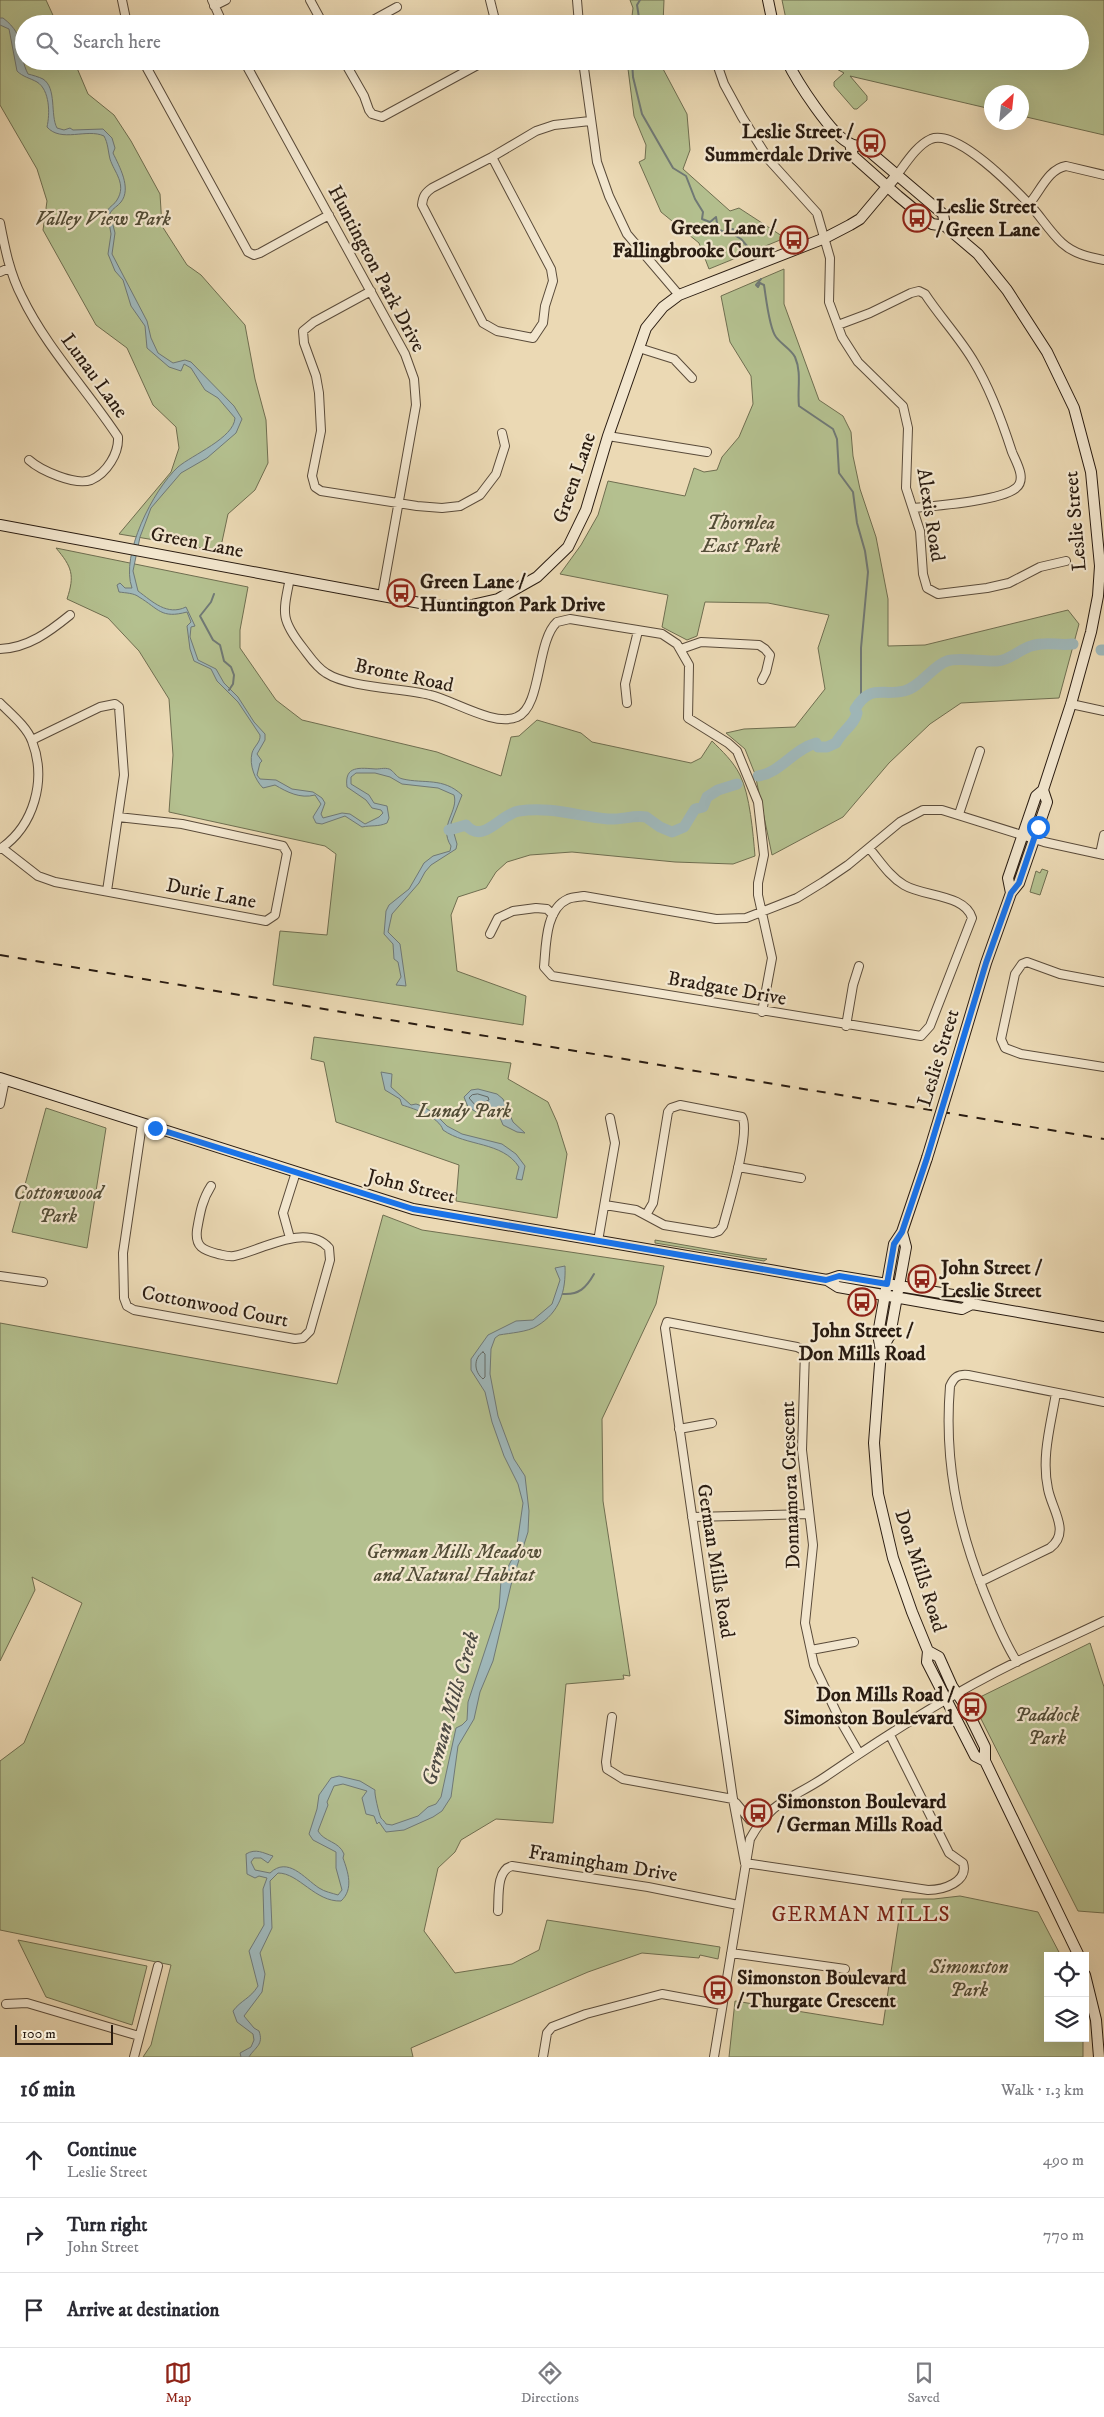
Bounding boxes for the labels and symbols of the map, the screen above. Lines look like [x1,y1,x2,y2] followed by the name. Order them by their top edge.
[984,85,1029,130] north arrow
[705,120,855,168] place label: Leslie Street / Summerdale Drive
[856,128,886,158] bus stop icon: Leslie Street / Summerdale Drive
[321,181,431,357] street label: Huntington Park Drive
[935,195,1041,243] place label: Leslie Street / Green Lane
[902,203,932,233] bus stop icon: Leslie Street / Green Lane
[35,207,171,232] park label: Valley View Park
[613,216,778,264] place label: Green Lane / Fallingbrooke Court
[779,225,809,255] bus stop icon: Green Lane / Fallingbrooke Court
[55,329,133,423] street label: Lunau Lane
[548,429,602,527] street label: Green Lane
[910,466,950,564] street label: Alexis Road
[1059,470,1093,572] street label: Leslie Street
[701,511,781,559] park label: Thornlea East Park
[148,522,246,564] street label: Green Lane
[420,570,606,618] place label: Green Lane / Huntington Park Drive
[386,578,416,608] bus stop icon: Green Lane / Huntington Park Drive
[352,653,456,699] street label: Bronte Road
[1027,816,1050,839] route start
[164,873,258,915] street label: Durie Lane
[666,966,788,1012] street label: Bradgate Drive
[912,1006,966,1110] street label: Leslie Street
[416,1099,512,1124] park label: Lundy Park
[144,1117,167,1140] route end
[362,1164,458,1210] street label: John Street
[13,1181,106,1229] park label: Cottonwood Park
[939,1256,1043,1304] place label: John Street / Leslie Street
[907,1264,937,1294] bus stop icon: John Street / Leslie Street
[140,1281,290,1333] street label: Cottonwood Court
[847,1287,877,1317] bus stop icon: John Street / Don Mills Road
[798,1319,927,1367] place label: John Street / Don Mills Road
[776,1401,806,1569] street label: Donnamora Crescent
[690,1482,740,1640] street label: German Mills Road
[888,1507,952,1635] street label: Don Mills Road
[366,1540,542,1588] park label: German Mills Meadow and Natural Habitat
[417,1629,486,1789] water label: German Mills Creek
[784,1683,956,1731] place label: Don Mills Road / Simonston Boulevard
[957,1692,987,1722] bus stop icon: Don Mills Road / Simonston Boulevard
[1015,1703,1080,1751] park label: Paddock Park
[776,1790,947,1838] place label: Simonston Boulevard / German Mills Road
[743,1798,773,1828] bus stop icon: Simonston Boulevard / German Mills Road
[527,1840,679,1888] street label: Framingham Drive
[772,1902,950,1928] district label: GERMAN MILLS
[928,1955,1009,2003] park label: Simonston Park
[736,1966,907,2014] place label: Simonston Boulevard / Thurgate Crescent
[703,1975,733,2005] bus stop icon: Simonston Boulevard / Thurgate Crescent
[15,2022,112,2045] scale bar

